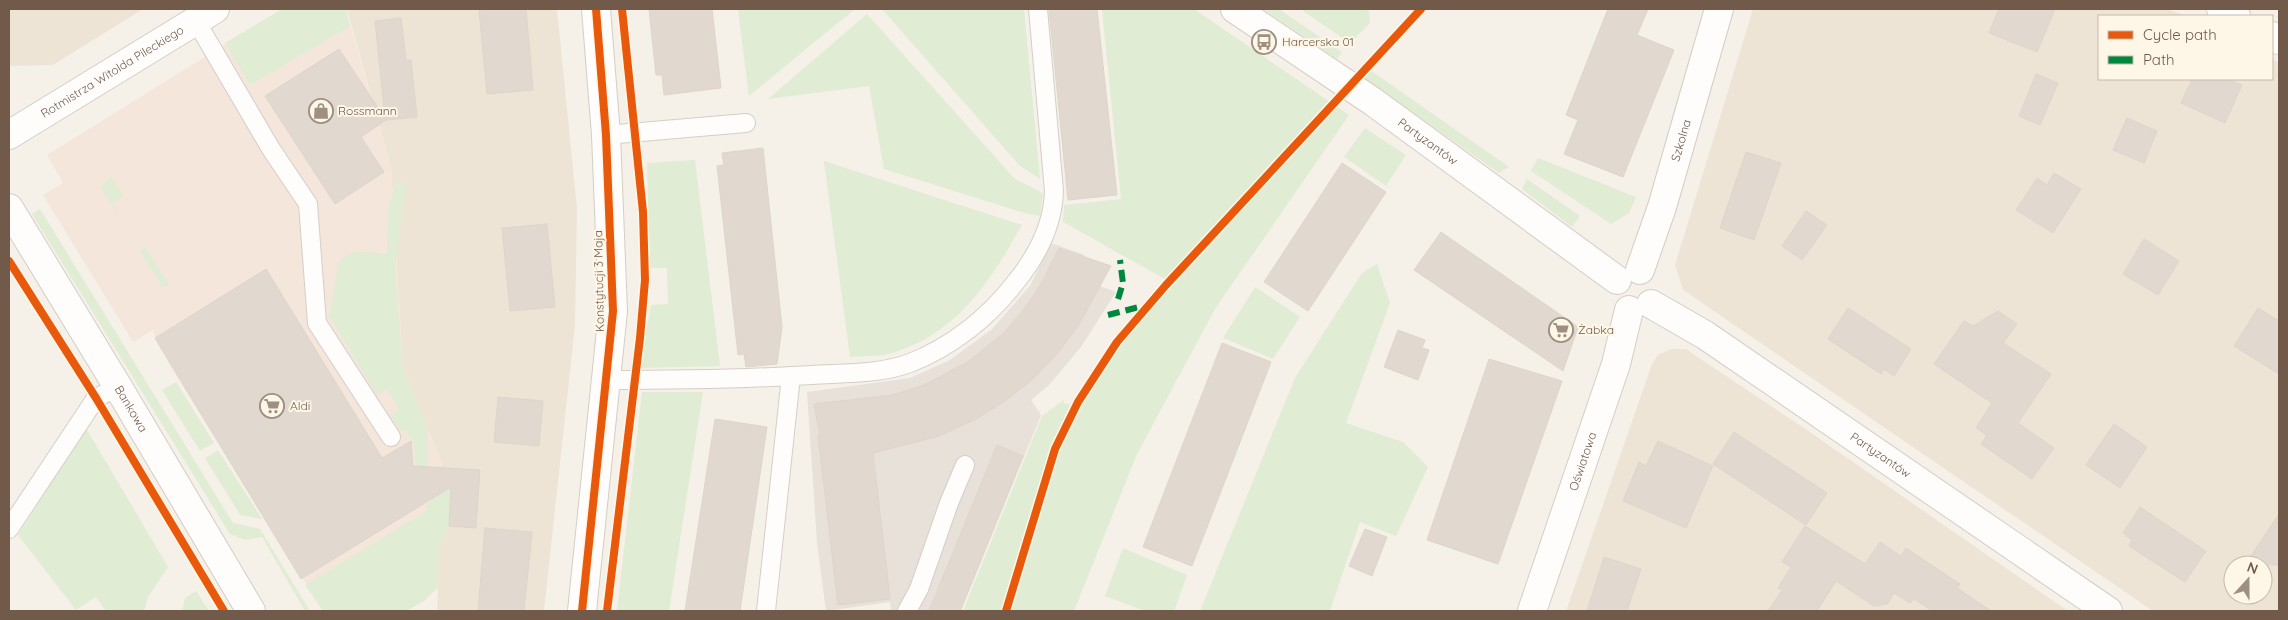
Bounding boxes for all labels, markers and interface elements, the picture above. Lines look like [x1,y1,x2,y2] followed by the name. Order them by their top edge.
[2098,15,2273,80] legend
[38,22,186,121] street label: Rotmistrza Witolda Pileckiego
[2143,25,2217,44] text: Cycle path
[1251,29,1277,55] bus stop icon: Harcerska 01
[1282,34,1354,49] place label: Harcerska 01
[2143,50,2175,69] text: Path
[308,98,334,124] shop icon: Rossmann
[338,103,397,118] place label: Rossmann
[1395,115,1461,168] street label: Partyzantów
[1668,118,1694,163] street label: Szkolna
[590,230,607,332] street label: Konstytucji 3 Maja
[1548,317,1574,343] supermarket icon: Żabka
[1578,322,1614,337] place label: Żabka
[112,383,151,435] street label: Bankowa
[259,393,285,419] supermarket icon: Aldi
[290,398,310,413] place label: Aldi
[1848,429,1914,481] street label: Partyzantów
[1565,430,1599,493] street label: Oświatowa
[2223,555,2273,605] north arrow
[2245,558,2261,578] text: N

